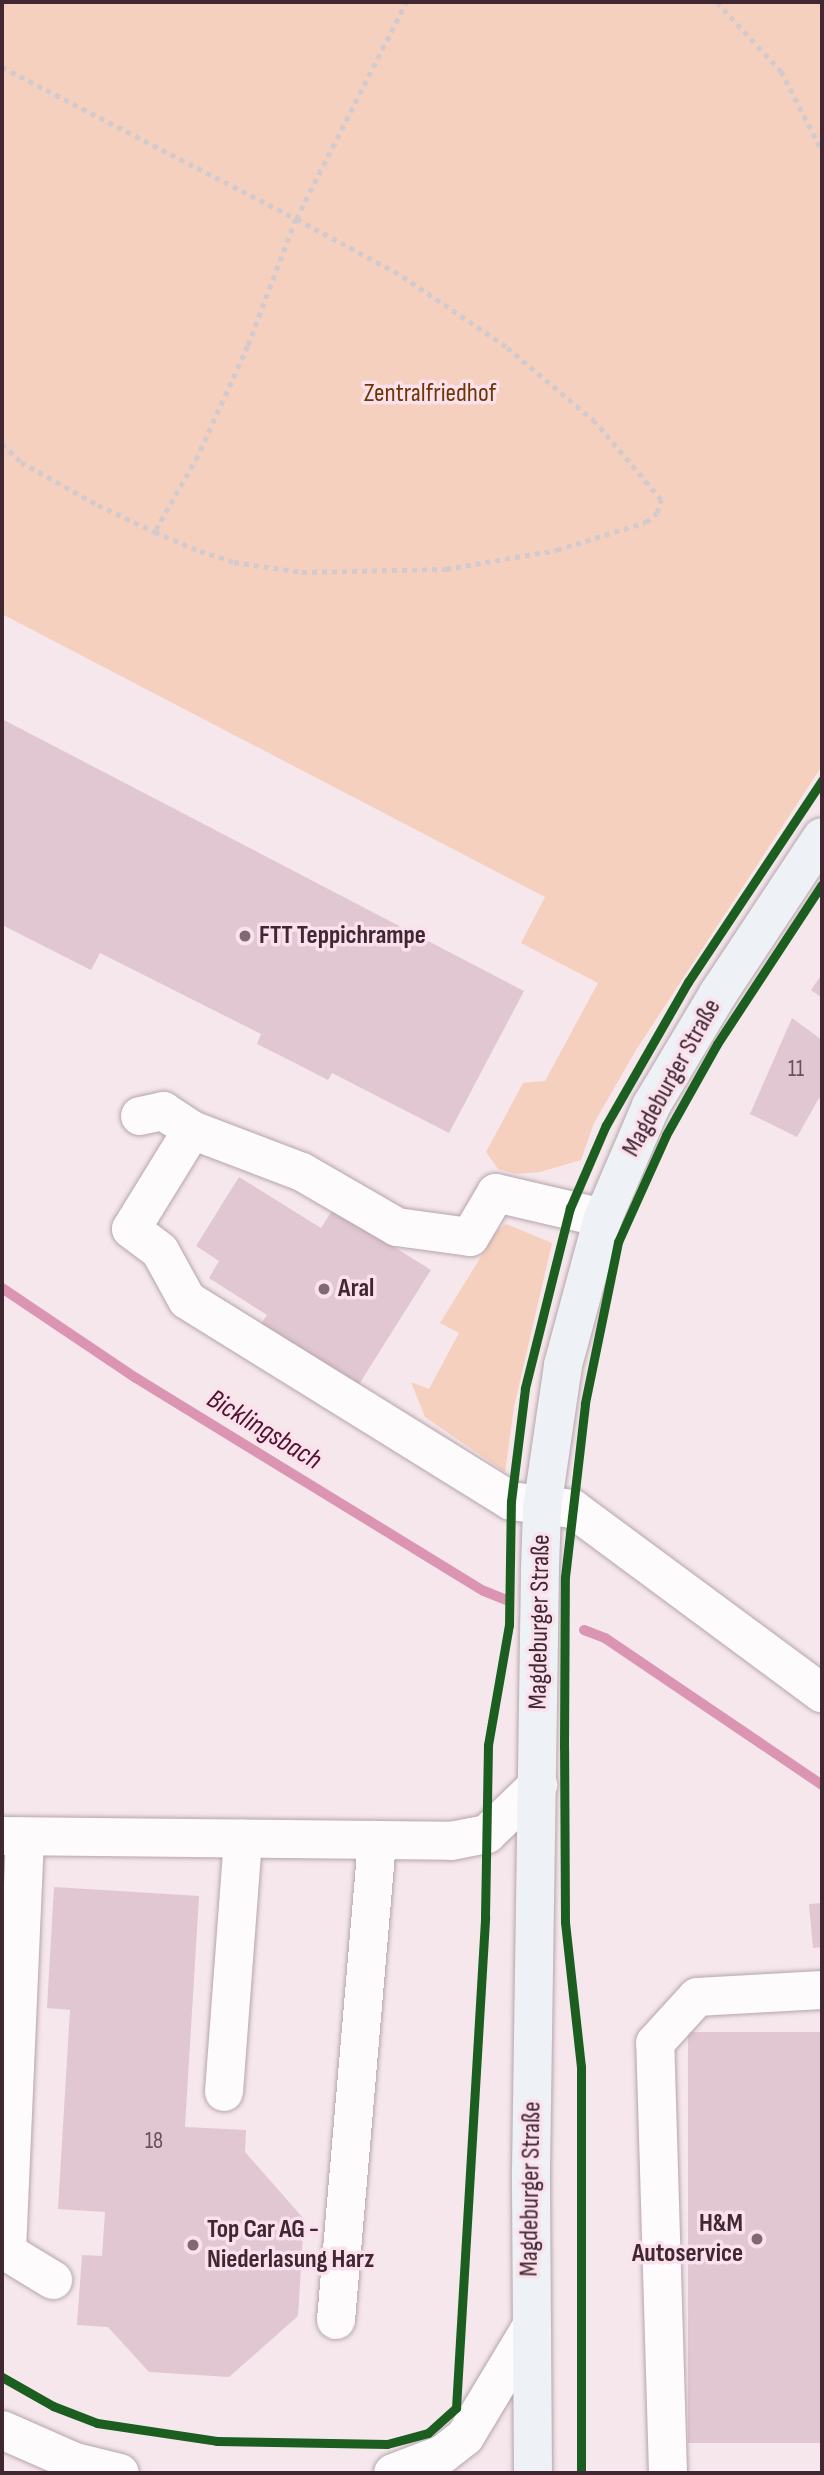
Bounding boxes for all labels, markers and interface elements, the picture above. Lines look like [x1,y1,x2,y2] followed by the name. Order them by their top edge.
[364,378,496,410] park label: Zentralfriedhof
[259,920,426,952] place label: FTT Teppichrampe
[237,928,253,944] marker: FTT Teppichrampe
[616,994,728,1162] street label: Magdeburger Straße
[788,1055,804,1083] house number: 11
[338,1273,374,1305] place label: Aral
[316,1281,332,1297] marker: Aral
[201,1383,327,1477] water label: Bicklingsbach
[523,1534,557,1710] street label: Magdeburger Straße
[514,2101,548,2277] street label: Magdeburger Straße
[145,2127,163,2155] house number: 18
[632,2208,743,2270] place label: H&M Autoservice
[207,2214,374,2276] place label: Top Car AG - Niederlasung Harz
[749,2231,765,2247] marker: H&M Autoservice
[185,2237,201,2253] marker: Top Car AG - Niederlasung Harz

